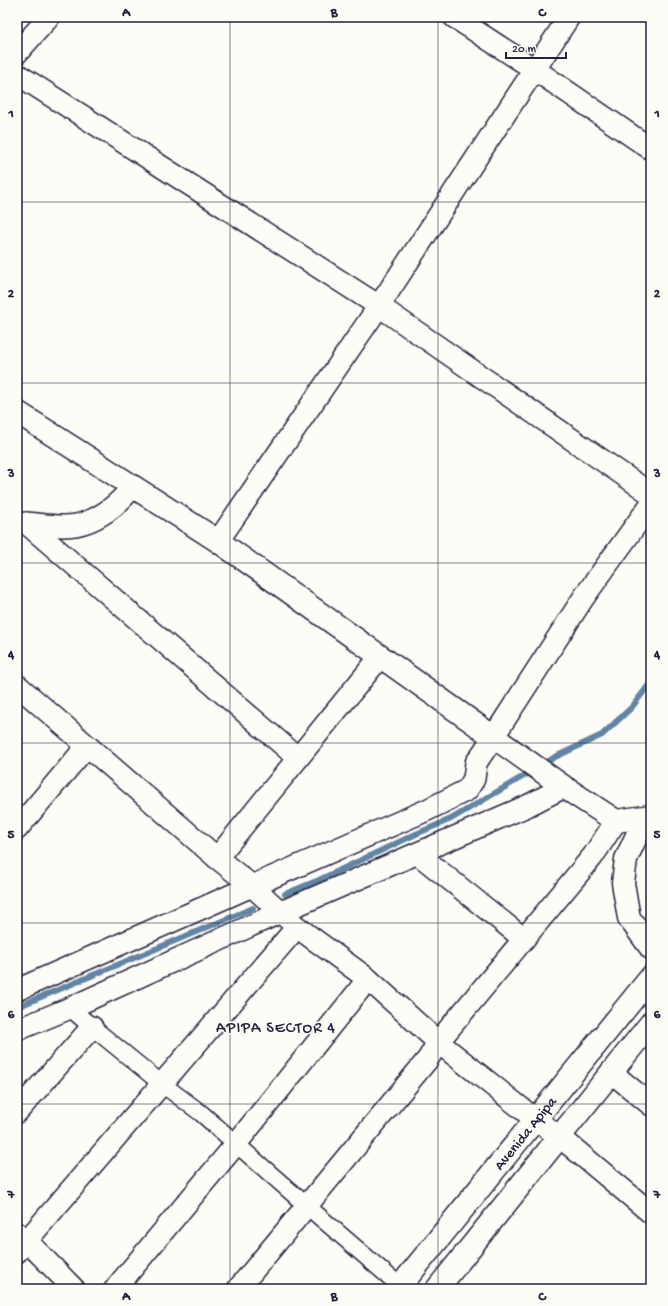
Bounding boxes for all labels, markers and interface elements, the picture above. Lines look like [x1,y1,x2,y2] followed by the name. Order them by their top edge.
[121,6,131,21] text: A
[330,6,339,21] text: B
[537,6,547,21] text: C
[506,34,566,60] scale bar
[512,43,537,57] text: 20 m
[7,107,14,122] text: 1
[653,107,660,122] text: 1
[8,287,15,302] text: 2
[654,287,661,302] text: 2
[7,467,15,482] text: 3
[653,467,661,482] text: 3
[7,648,15,663] text: 4
[653,648,661,663] text: 4
[8,828,15,843] text: 5
[654,828,661,843] text: 5
[8,1008,15,1023] text: 6
[654,1008,661,1023] text: 6
[216,1020,336,1039] district label: APIPA SECTOR 4
[491,1093,562,1175] street label: Avenida Apipa
[7,1188,16,1203] text: 7
[653,1188,662,1203] text: 7
[121,1290,131,1305] text: A
[330,1290,339,1305] text: B
[537,1290,547,1305] text: C

